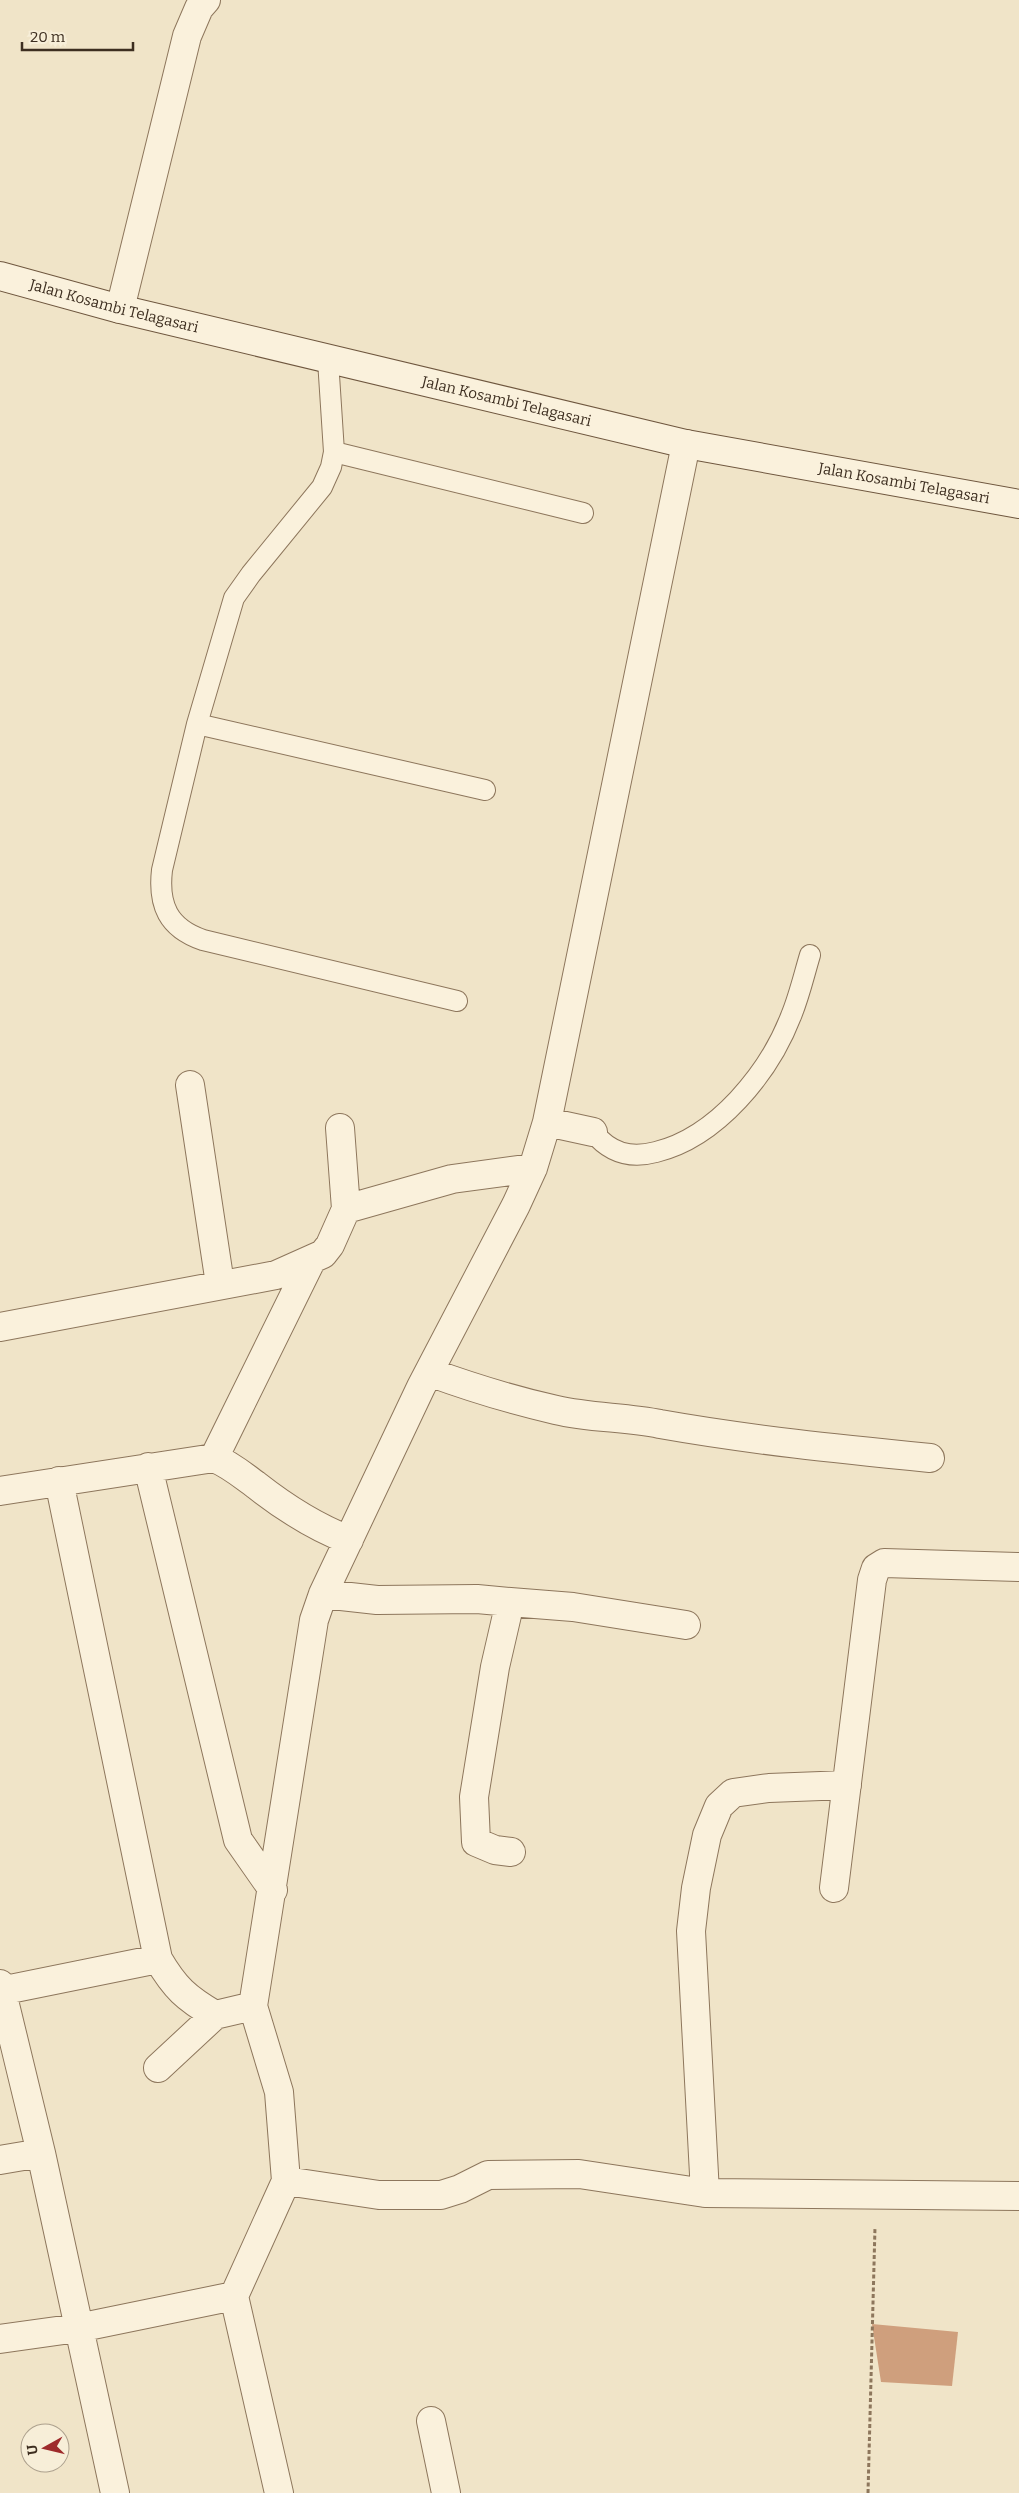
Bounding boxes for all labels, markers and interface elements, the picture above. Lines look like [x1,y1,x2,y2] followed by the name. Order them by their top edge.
[22,20,134,52] scale bar
[30,28,66,46] text: 20 m
[27,275,201,337] street label: Jalan Kosambi Telagasari
[419,372,594,430] street label: Jalan Kosambi Telagasari
[816,459,992,508] street label: Jalan Kosambi Telagasari
[20,2423,70,2473] north arrow
[23,2443,42,2456] text: U

